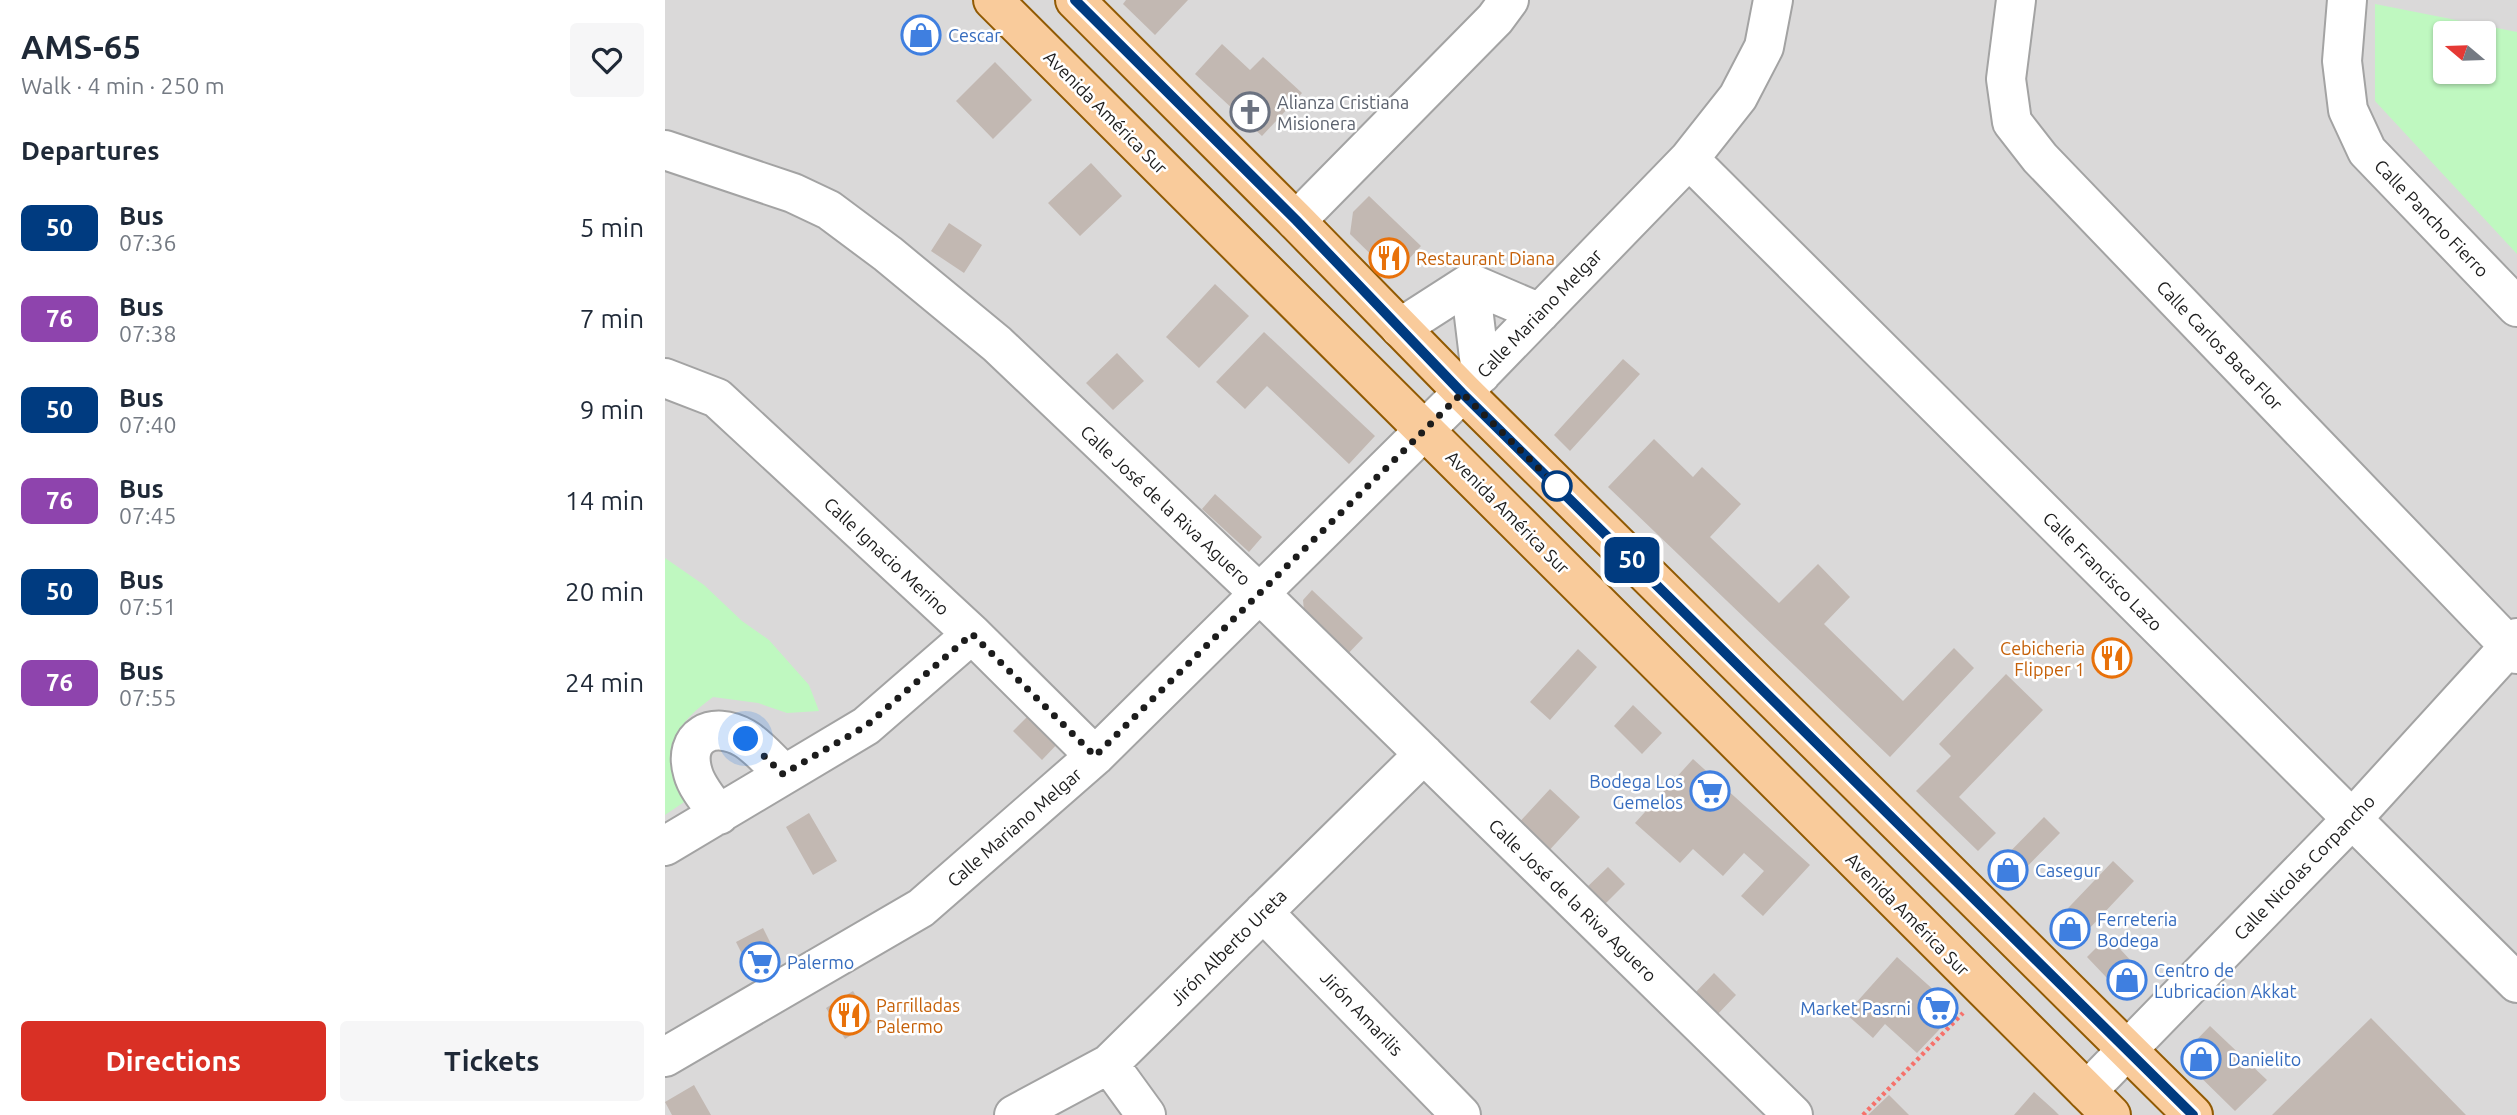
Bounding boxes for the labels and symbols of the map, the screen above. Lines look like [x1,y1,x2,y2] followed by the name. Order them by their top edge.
[900,14,942,56] shop icon: Cescar
[2433,21,2495,84] north arrow
[948,25,1001,45] place label: Cescar
[1040,46,1172,178] street label: Avenida América Sur
[1229,91,1271,133] church icon: Alianza Cristiana Misionera
[1277,92,1409,133] place label: Alianza Cristiana Misionera
[2371,155,2493,281] street label: Calle Pancho Fierro
[1368,237,1410,279] restaurant icon: Restaurant Diana
[1472,245,1606,381] street label: Calle Mariano Melgar
[1416,248,1555,268] place label: Restaurant Diana
[2153,276,2287,414] street label: Calle Carlos Baca Flor
[1077,421,1255,589] street label: Calle José de la Riva Aguero
[1442,446,1574,578] street label: Avenida América Sur
[1542,471,1572,501] unlabelled marker
[820,493,954,619] street label: Calle Ignacio Merino
[2039,507,2167,635] street label: Calle Francisco Lazo
[1601,537,1663,583] line badge: 50
[2091,637,2133,679] restaurant icon: Cebicheria Flipper 1
[2000,638,2085,679] place label: Cebicheria Flipper 1
[728,721,763,756] your location
[943,763,1085,891] street label: Calle Mariano Melgar
[1689,770,1731,812] supermarket icon: Bodega Los Gemelos
[1589,771,1683,812] place label: Bodega Los Gemelos
[2230,790,2378,944] street label: Calle Nicolas Corpancho
[1485,815,1661,985] street label: Calle José de la Riva Aguero
[1842,848,1974,980] street label: Avenida América Sur
[1987,849,2029,891] shop icon: Casegur
[2035,860,2101,880] place label: Casegur
[1166,885,1290,1009] street label: Jirón Alberto Ureta
[2049,908,2091,950] shop icon: Ferreteria Bodega
[2097,909,2177,950] place label: Ferreteria Bodega
[739,941,781,983] supermarket icon: Palermo
[787,952,854,972] place label: Palermo
[2106,959,2148,1001] shop icon: Centro de Lubricacion Akkat
[2154,960,2297,1001] place label: Centro de Lubricacion Akkat
[1317,967,1407,1059] street label: Jirón Amarilis
[1917,987,1959,1029] supermarket icon: Market Pasrni
[828,994,870,1036] restaurant icon: Parrilladas Palermo
[876,995,960,1036] place label: Parrilladas Palermo
[1800,998,1911,1018] place label: Market Pasrni
[2180,1038,2222,1080] shop icon: Danielito
[2228,1049,2301,1069] place label: Danielito

